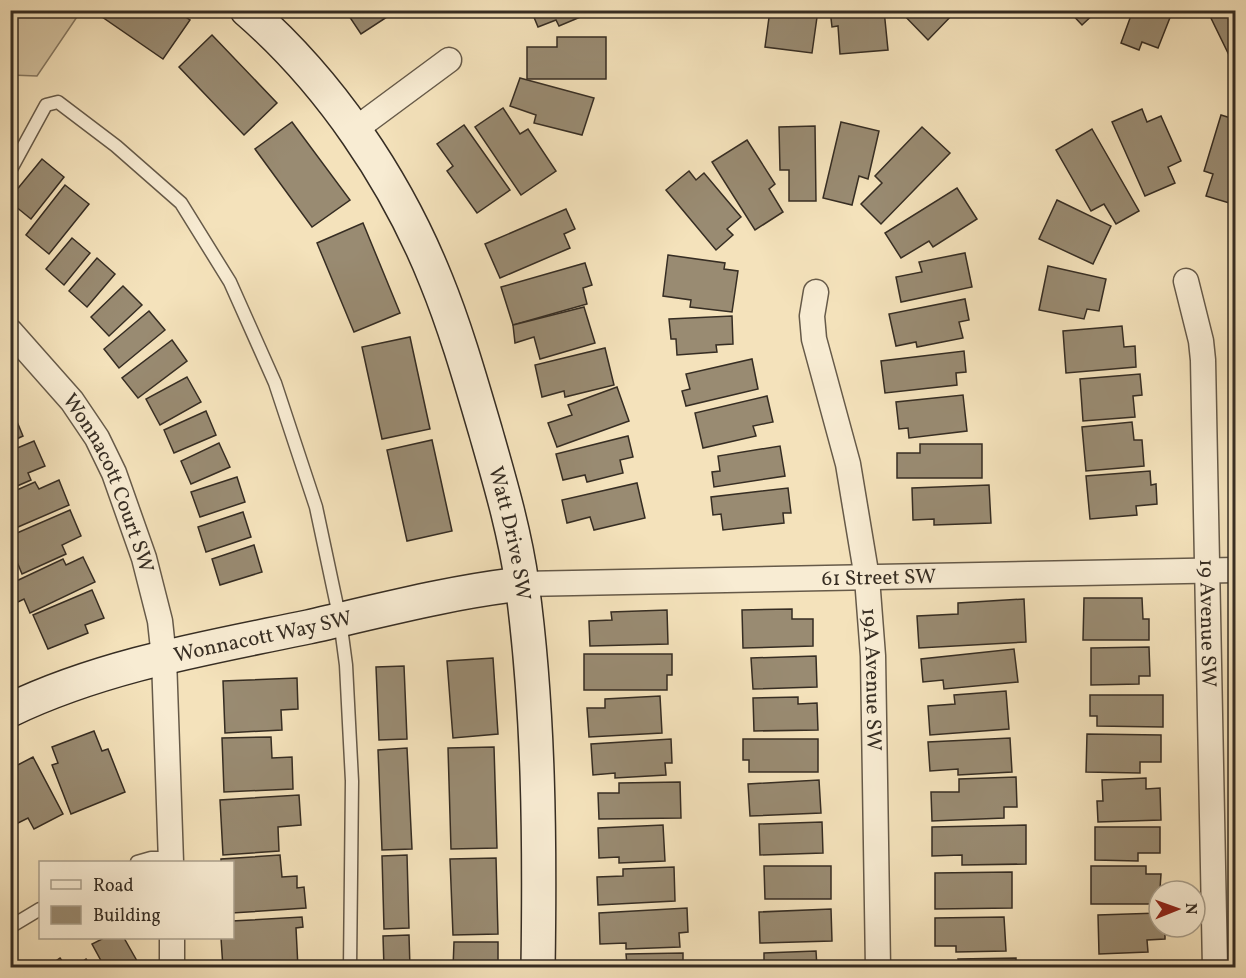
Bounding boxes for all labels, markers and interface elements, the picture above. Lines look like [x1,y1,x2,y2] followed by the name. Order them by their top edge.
[55,388,160,576] street label: Wonnacott Court SW
[480,463,537,602] street label: Watt Drive SW
[1191,559,1222,688] street label: 19 Avenue SW
[821,563,937,594] street label: 61 Street SW
[171,604,355,671] street label: Wonnacott Way SW
[853,607,888,751] street label: 19A Avenue SW
[39,861,234,939] legend
[93,874,134,899] text: Road
[1147,879,1207,939] north arrow
[1179,903,1201,915] text: N
[93,904,161,929] text: Building

